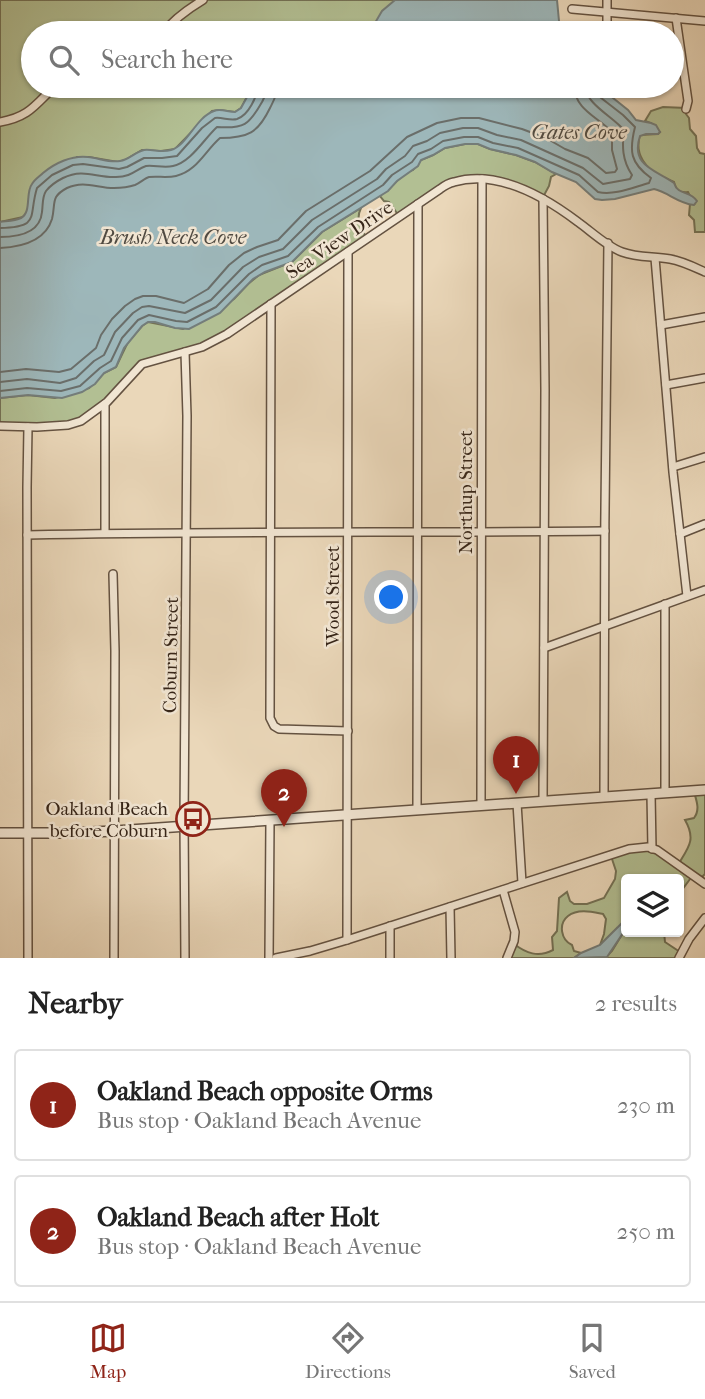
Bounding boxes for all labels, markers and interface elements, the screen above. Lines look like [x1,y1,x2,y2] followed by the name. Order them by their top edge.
[21,21,684,98] search box
[45,41,83,79] icon: search
[101,44,233,75] text: Search here
[531,120,627,144] water label: Gates Cove
[282,196,397,284] street label: Sea View Drive
[99,225,247,249] water label: Brush Neck Cove
[455,430,477,554] street label: Northup Street
[322,545,344,648] street label: Wood Street
[374,580,408,614] your location
[159,596,183,713] street label: Coburn Street
[493,736,539,794] pin: 1
[261,769,307,827] pin: 2
[45,798,168,842] place label: Oakland Beach before Coburn
[174,800,212,838] bus stop icon: Oakland Beach before Coburn
[621,874,684,937] map controls
[621,874,684,937] button: layers
[28,986,123,1021] text: Nearby
[595,990,677,1017] text: 2 results
[97,1076,433,1107] text: Oakland Beach opposite Orms
[49,1092,57,1119] text: 1
[617,1092,675,1119] text: 230 m
[97,1107,421,1134] text: Bus stop · Oakland Beach Avenue
[97,1202,379,1233] text: Oakland Beach after Holt
[47,1218,59,1245] text: 2
[617,1218,675,1245] text: 250 m
[97,1233,421,1260] text: Bus stop · Oakland Beach Avenue
[89,1319,127,1383] tab: Map
[305,1319,391,1383] tab: Directions
[569,1319,616,1383] tab: Saved

